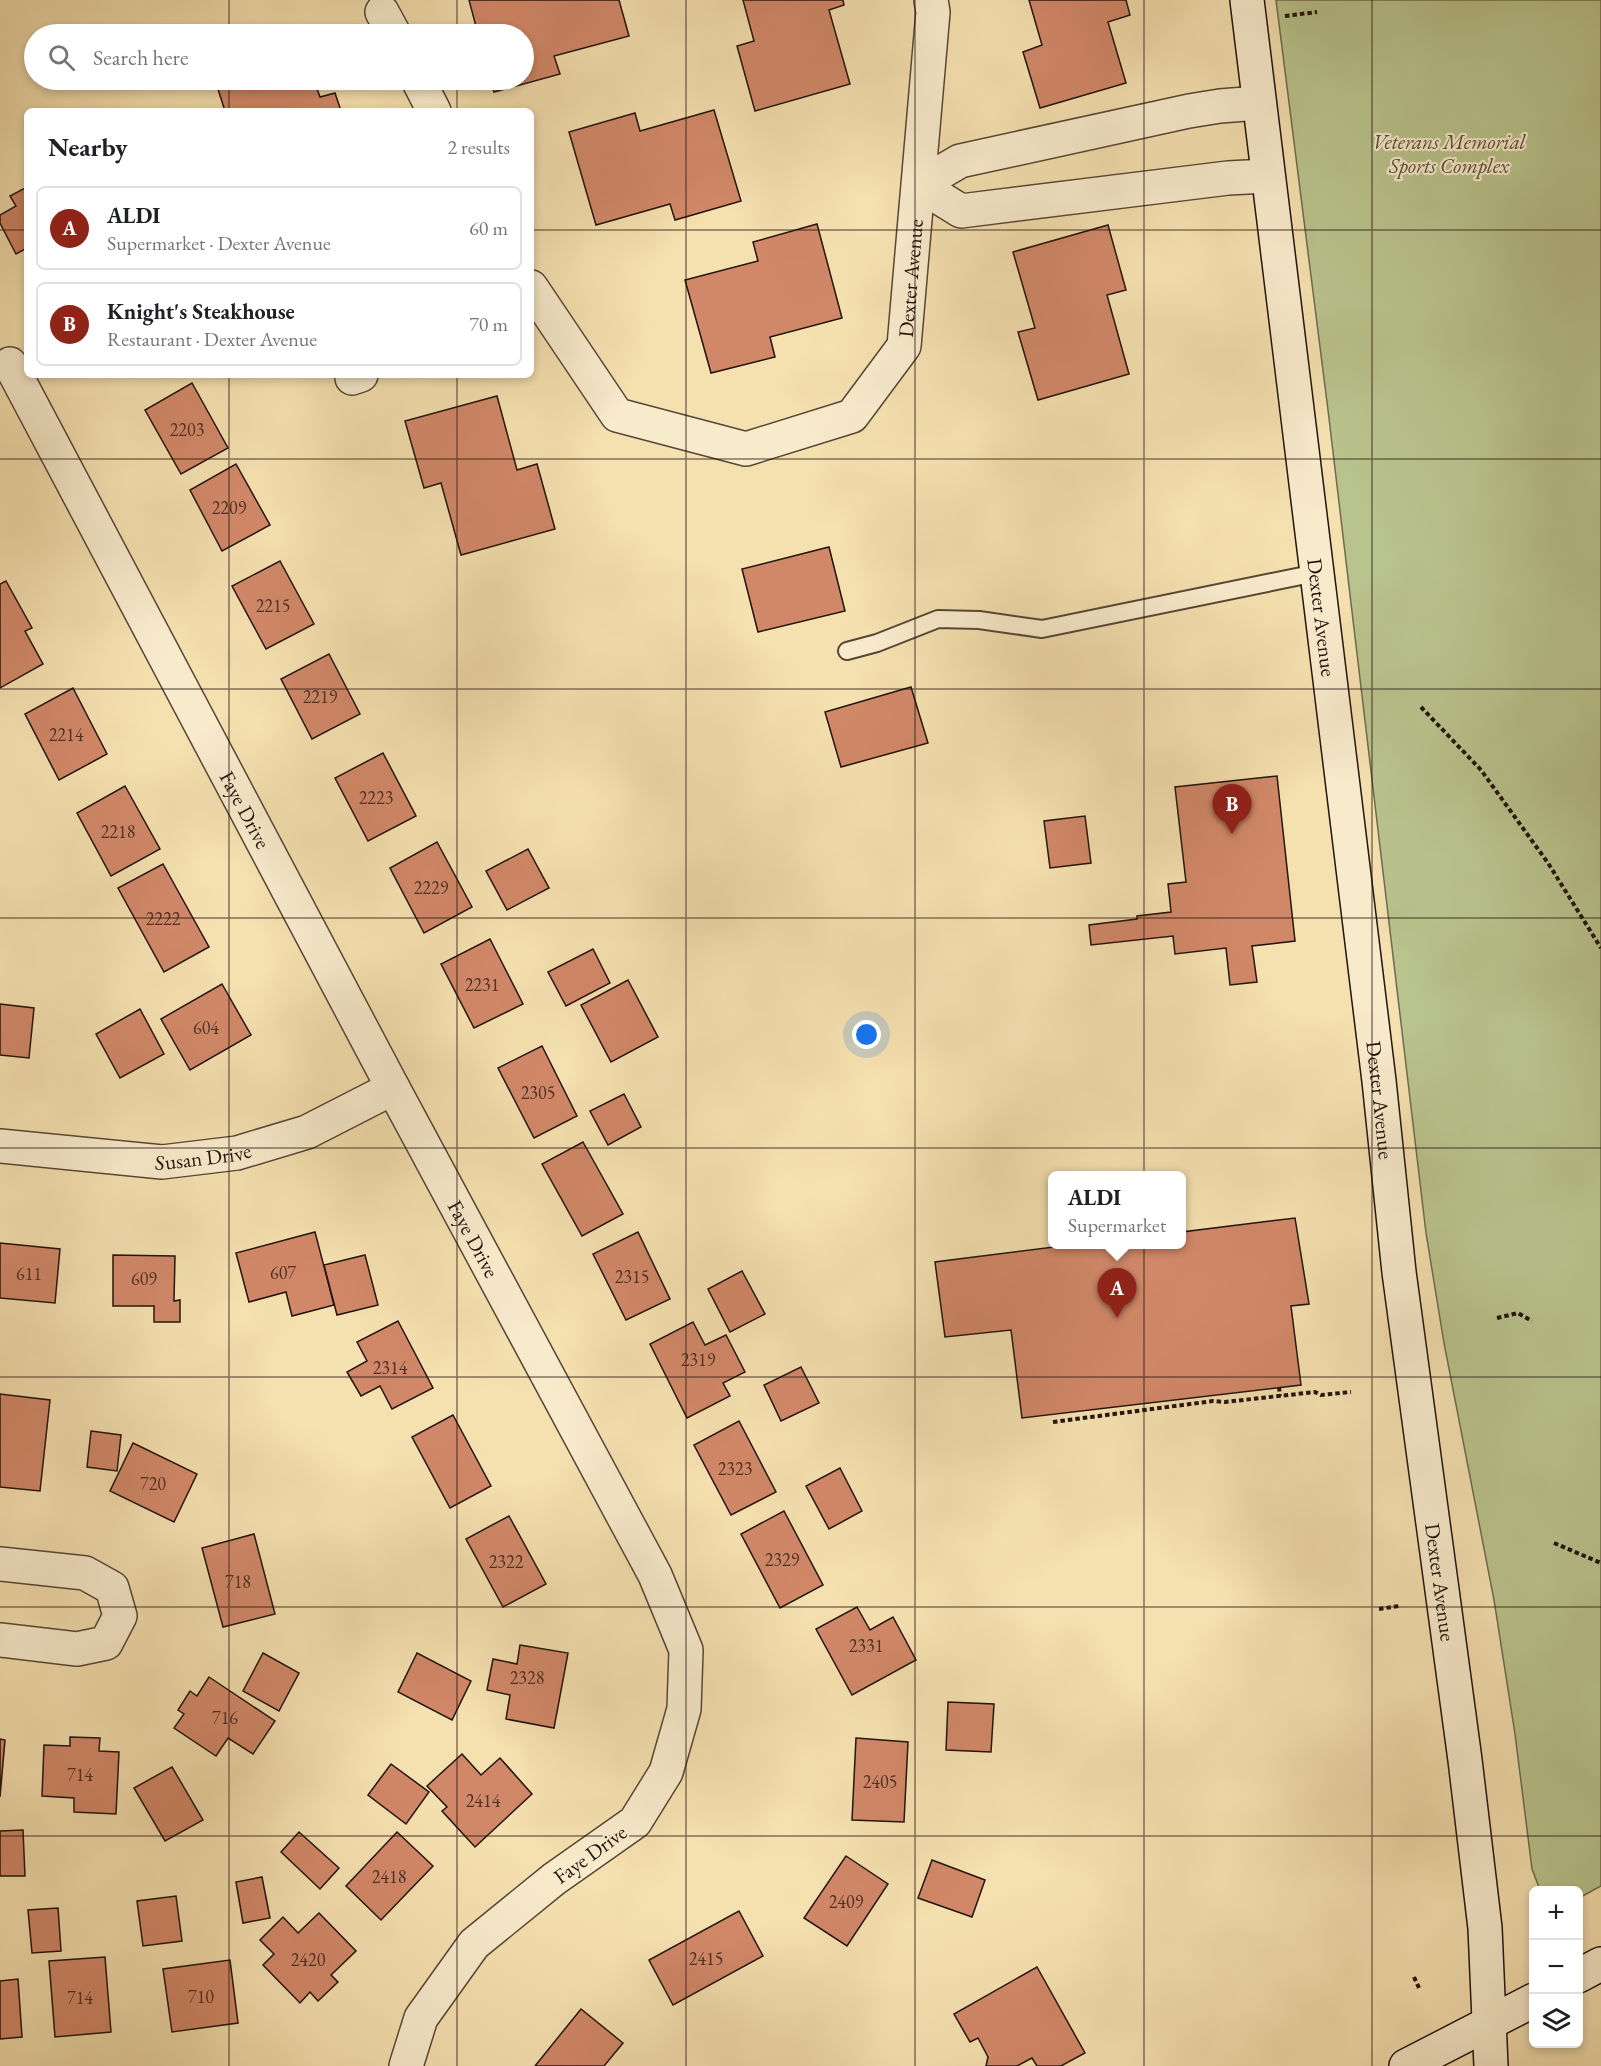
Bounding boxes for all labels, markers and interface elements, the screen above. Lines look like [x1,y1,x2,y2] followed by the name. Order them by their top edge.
[24,24,534,90] search box
[45,41,78,74] icon: search
[93,43,188,72] text: Search here
[1372,128,1527,179] park label: Veterans Memorial Sports Complex
[48,130,128,164] text: Nearby
[447,134,510,160] text: 2 results
[107,201,160,230] text: ALDI
[62,215,77,241] text: A
[469,215,508,241] text: 60 m
[891,218,928,339] street label: Dexter Avenue
[107,230,331,256] text: Supermarket · Dexter Avenue
[107,297,295,326] text: Knight's Steakhouse
[63,311,76,337] text: B
[469,311,508,337] text: 70 m
[107,326,317,352] text: Restaurant · Dexter Avenue
[170,418,204,441] house number: 2203
[212,496,247,519] house number: 2209
[1302,557,1343,678] street label: Dexter Avenue
[256,594,290,617] house number: 2215
[303,685,338,708] house number: 2219
[49,723,84,746] house number: 2214
[214,766,277,853] street label: Faye Drive
[1212,784,1252,834] pin: B
[359,786,393,809] house number: 2223
[101,820,135,843] house number: 2218
[414,876,449,899] house number: 2229
[146,907,181,930] house number: 2222
[465,973,499,996] house number: 2231
[193,1016,219,1039] house number: 604
[852,1020,881,1049] your location
[1361,1039,1401,1161] street label: Dexter Avenue
[521,1081,555,1104] house number: 2305
[154,1136,254,1176] street label: Susan Drive
[1048,1171,1186,1249] popup
[1068,1183,1121,1212] text: ALDI
[442,1195,506,1282] street label: Faye Drive
[1068,1212,1166,1238] text: Supermarket
[270,1261,296,1284] house number: 607
[16,1262,42,1285] house number: 611
[615,1265,649,1288] house number: 2315
[131,1267,157,1290] house number: 609
[1098,1268,1136,1318] pin: A
[681,1348,716,1371] house number: 2319
[373,1356,408,1379] house number: 2314
[718,1457,752,1480] house number: 2323
[140,1472,166,1495] house number: 720
[1420,1521,1462,1643] street label: Dexter Avenue
[765,1548,800,1571] house number: 2329
[489,1550,524,1573] house number: 2322
[225,1570,251,1593] house number: 718
[849,1634,883,1657] house number: 2331
[510,1666,544,1689] house number: 2328
[212,1706,238,1729] house number: 716
[67,1763,93,1786] house number: 714
[863,1770,897,1793] house number: 2405
[466,1789,501,1812] house number: 2414
[548,1818,632,1890] street label: Faye Drive
[372,1865,406,1888] house number: 2418
[1529,1886,1583,2048] map controls
[1529,1886,1583,1940] button: +
[829,1890,864,1913] house number: 2409
[1529,1940,1583,1994] button: −
[689,1947,723,1970] house number: 2415
[291,1948,326,1971] house number: 2420
[188,1985,214,2008] house number: 710
[67,1986,93,2009] house number: 714
[1529,1994,1583,2048] button: layers

